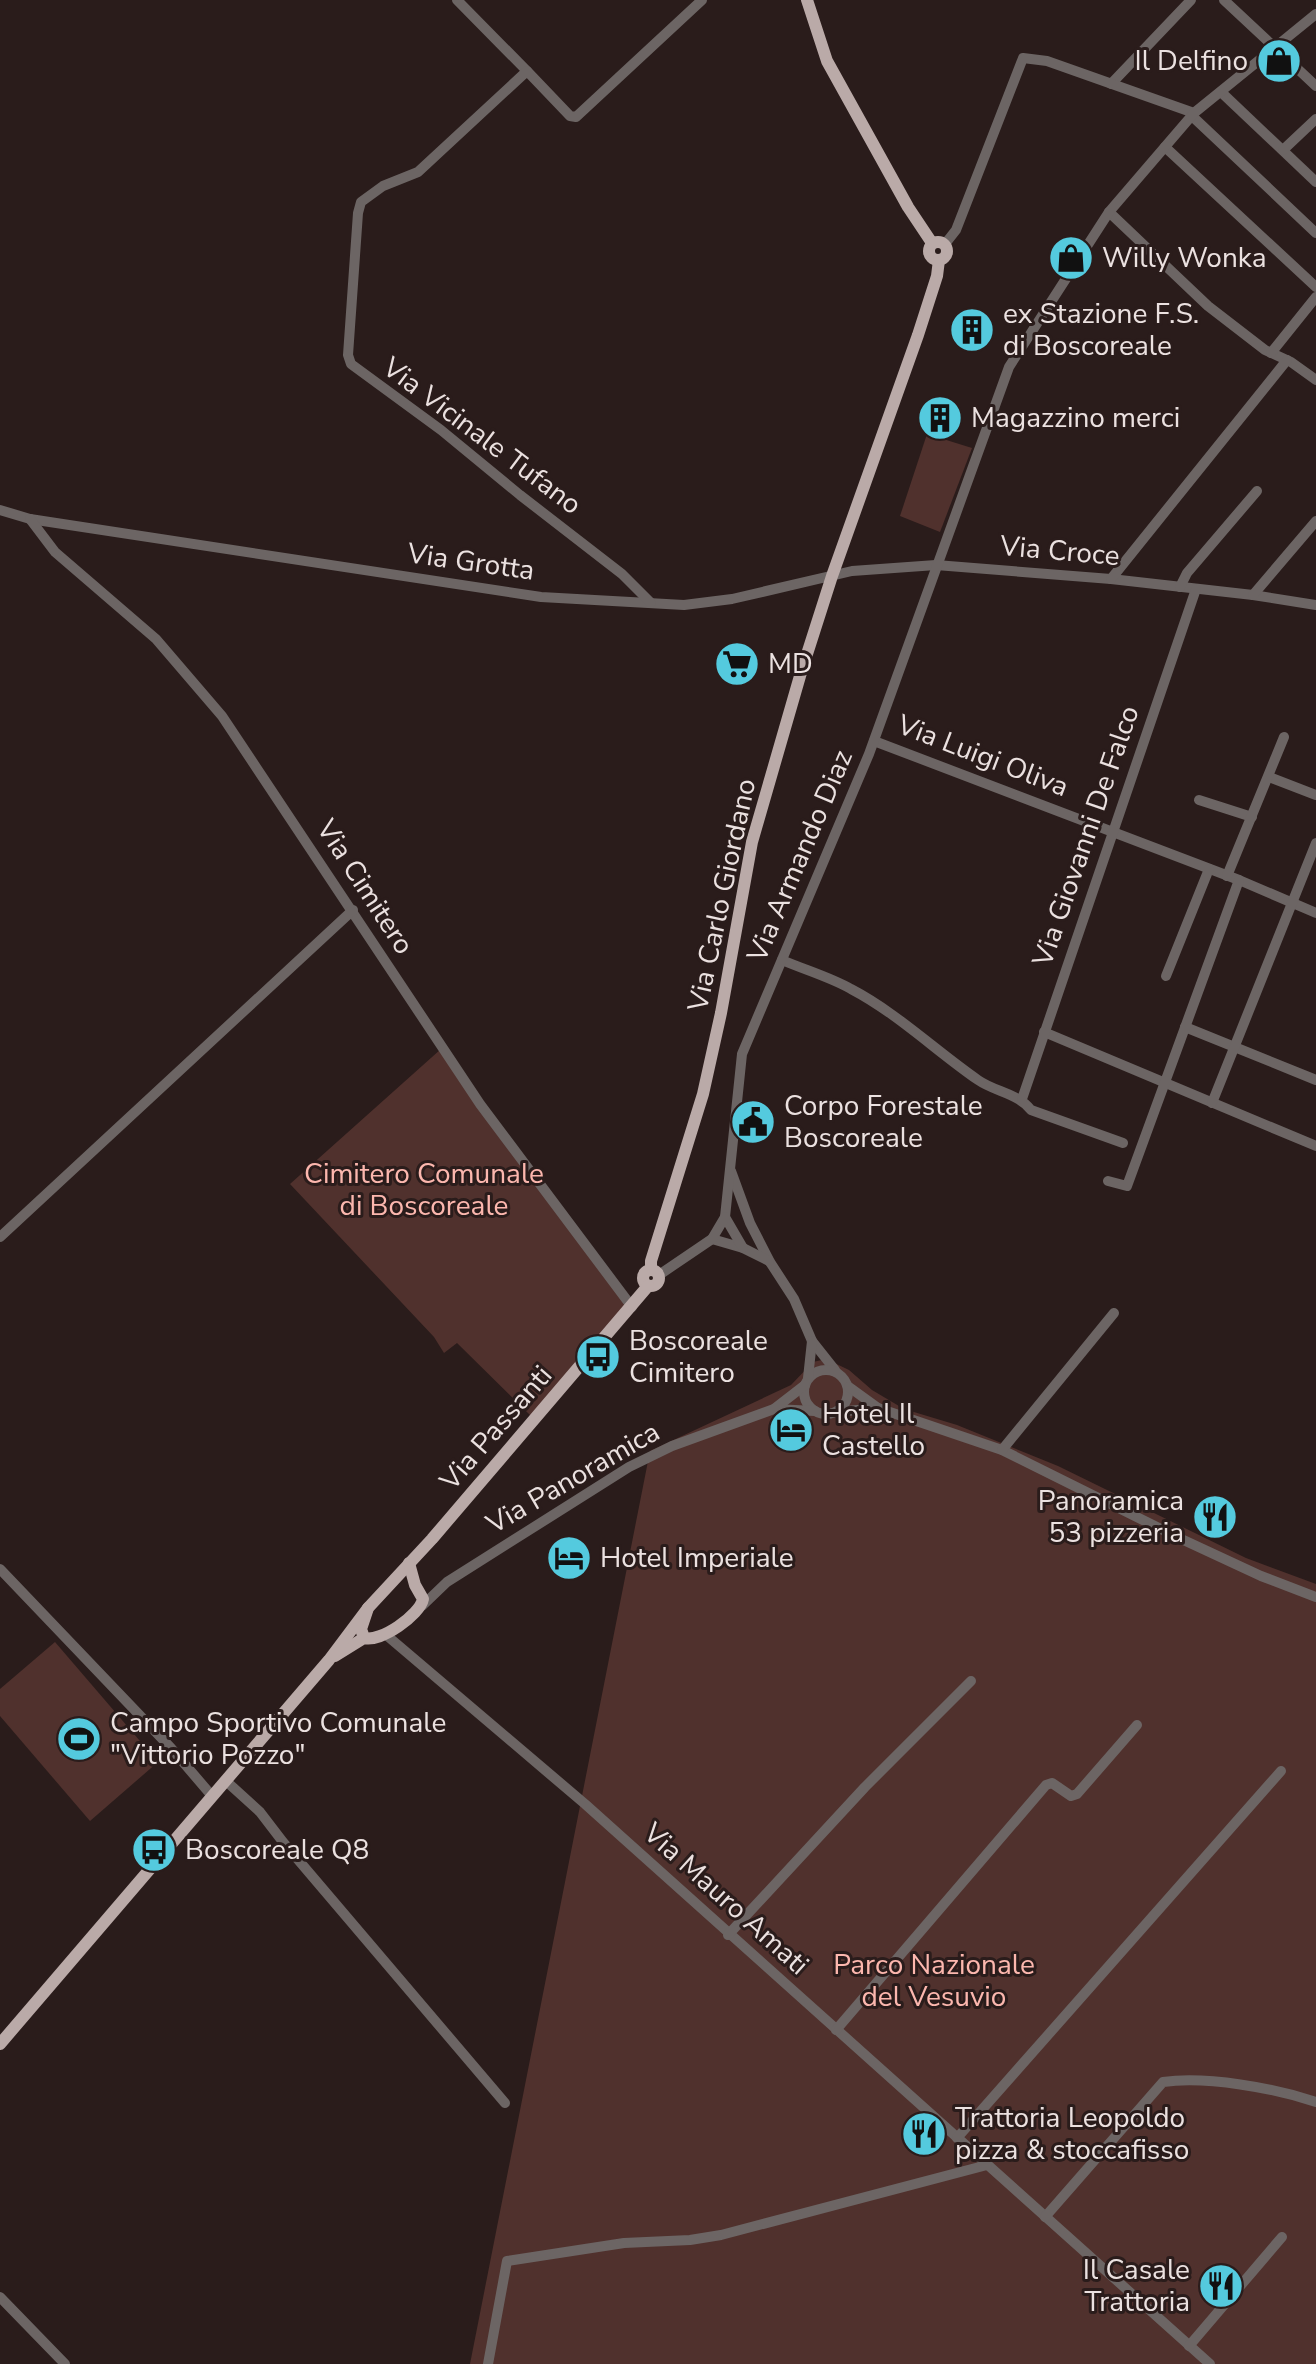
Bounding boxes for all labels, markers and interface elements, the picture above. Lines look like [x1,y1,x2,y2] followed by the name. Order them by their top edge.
[1255,37,1303,85] shop icon: Il Delfino
[1134,42,1248,80] place label: Il Delfino
[1047,234,1095,282] shop icon: Willy Wonka
[1102,239,1267,277] place label: Willy Wonka
[1003,295,1199,365] place label: ex Stazione F.S. di Boscoreale
[948,306,996,354] building icon: ex Stazione F.S. di Boscoreale
[374,348,589,523] street label: Via Vicinale Tufano
[916,394,964,442] building icon: Magazzino merci
[971,399,1180,437] place label: Magazzino merci
[998,527,1121,575] street label: Via Croce
[404,534,537,590] street label: Via Grotta
[713,640,761,688] supermarket icon: MD
[768,645,813,683] place label: MD
[1023,701,1148,972] street label: Via Giovanni De Falco
[891,706,1074,806] street label: Via Luigi Oliva
[738,744,862,969] street label: Via Armando Diaz
[679,775,765,1016] street label: Via Carlo Giordano
[307,811,423,962] street label: Via Cimitero
[784,1087,983,1157] place label: Corpo Forestale Boscoreale
[729,1098,777,1146] public building icon: Corpo Forestale Boscoreale
[304,1155,544,1225] park label: Cimitero Comunale di Boscoreale
[629,1322,768,1392] place label: Boscoreale Cimitero
[574,1333,622,1381] bus stop icon: Boscoreale Cimitero
[431,1358,561,1499] street label: Via Passanti
[822,1395,925,1465] place label: Hotel Il Castello
[767,1406,815,1454] hotel icon: Hotel Il Castello
[479,1413,667,1543] street label: Via Panoramica
[1038,1482,1184,1552] place label: Panoramica 53 pizzeria
[1191,1493,1239,1541] restaurant icon: Panoramica 53 pizzeria
[545,1534,593,1582] hotel icon: Hotel Imperiale
[600,1539,794,1577] place label: Hotel Imperiale
[110,1704,446,1774] place label: Campo Sportivo Comunale "Vittorio Pozzo"
[55,1715,103,1763] sports icon: Campo Sportivo Comunale "Vittorio Pozzo"
[634,1814,817,1984] street label: Via Mauro Amati
[130,1826,178,1874] bus stop icon: Boscoreale Q8
[185,1831,369,1869] place label: Boscoreale Q8
[833,1946,1035,2016] park label: Parco Nazionale del Vesuvio
[955,2099,1189,2169] place label: Trattoria Leopoldo pizza & stoccafisso
[900,2110,948,2158] restaurant icon: Trattoria Leopoldo pizza & stoccafisso
[1083,2251,1190,2321] place label: Il Casale Trattoria
[1197,2262,1245,2310] restaurant icon: Il Casale Trattoria

